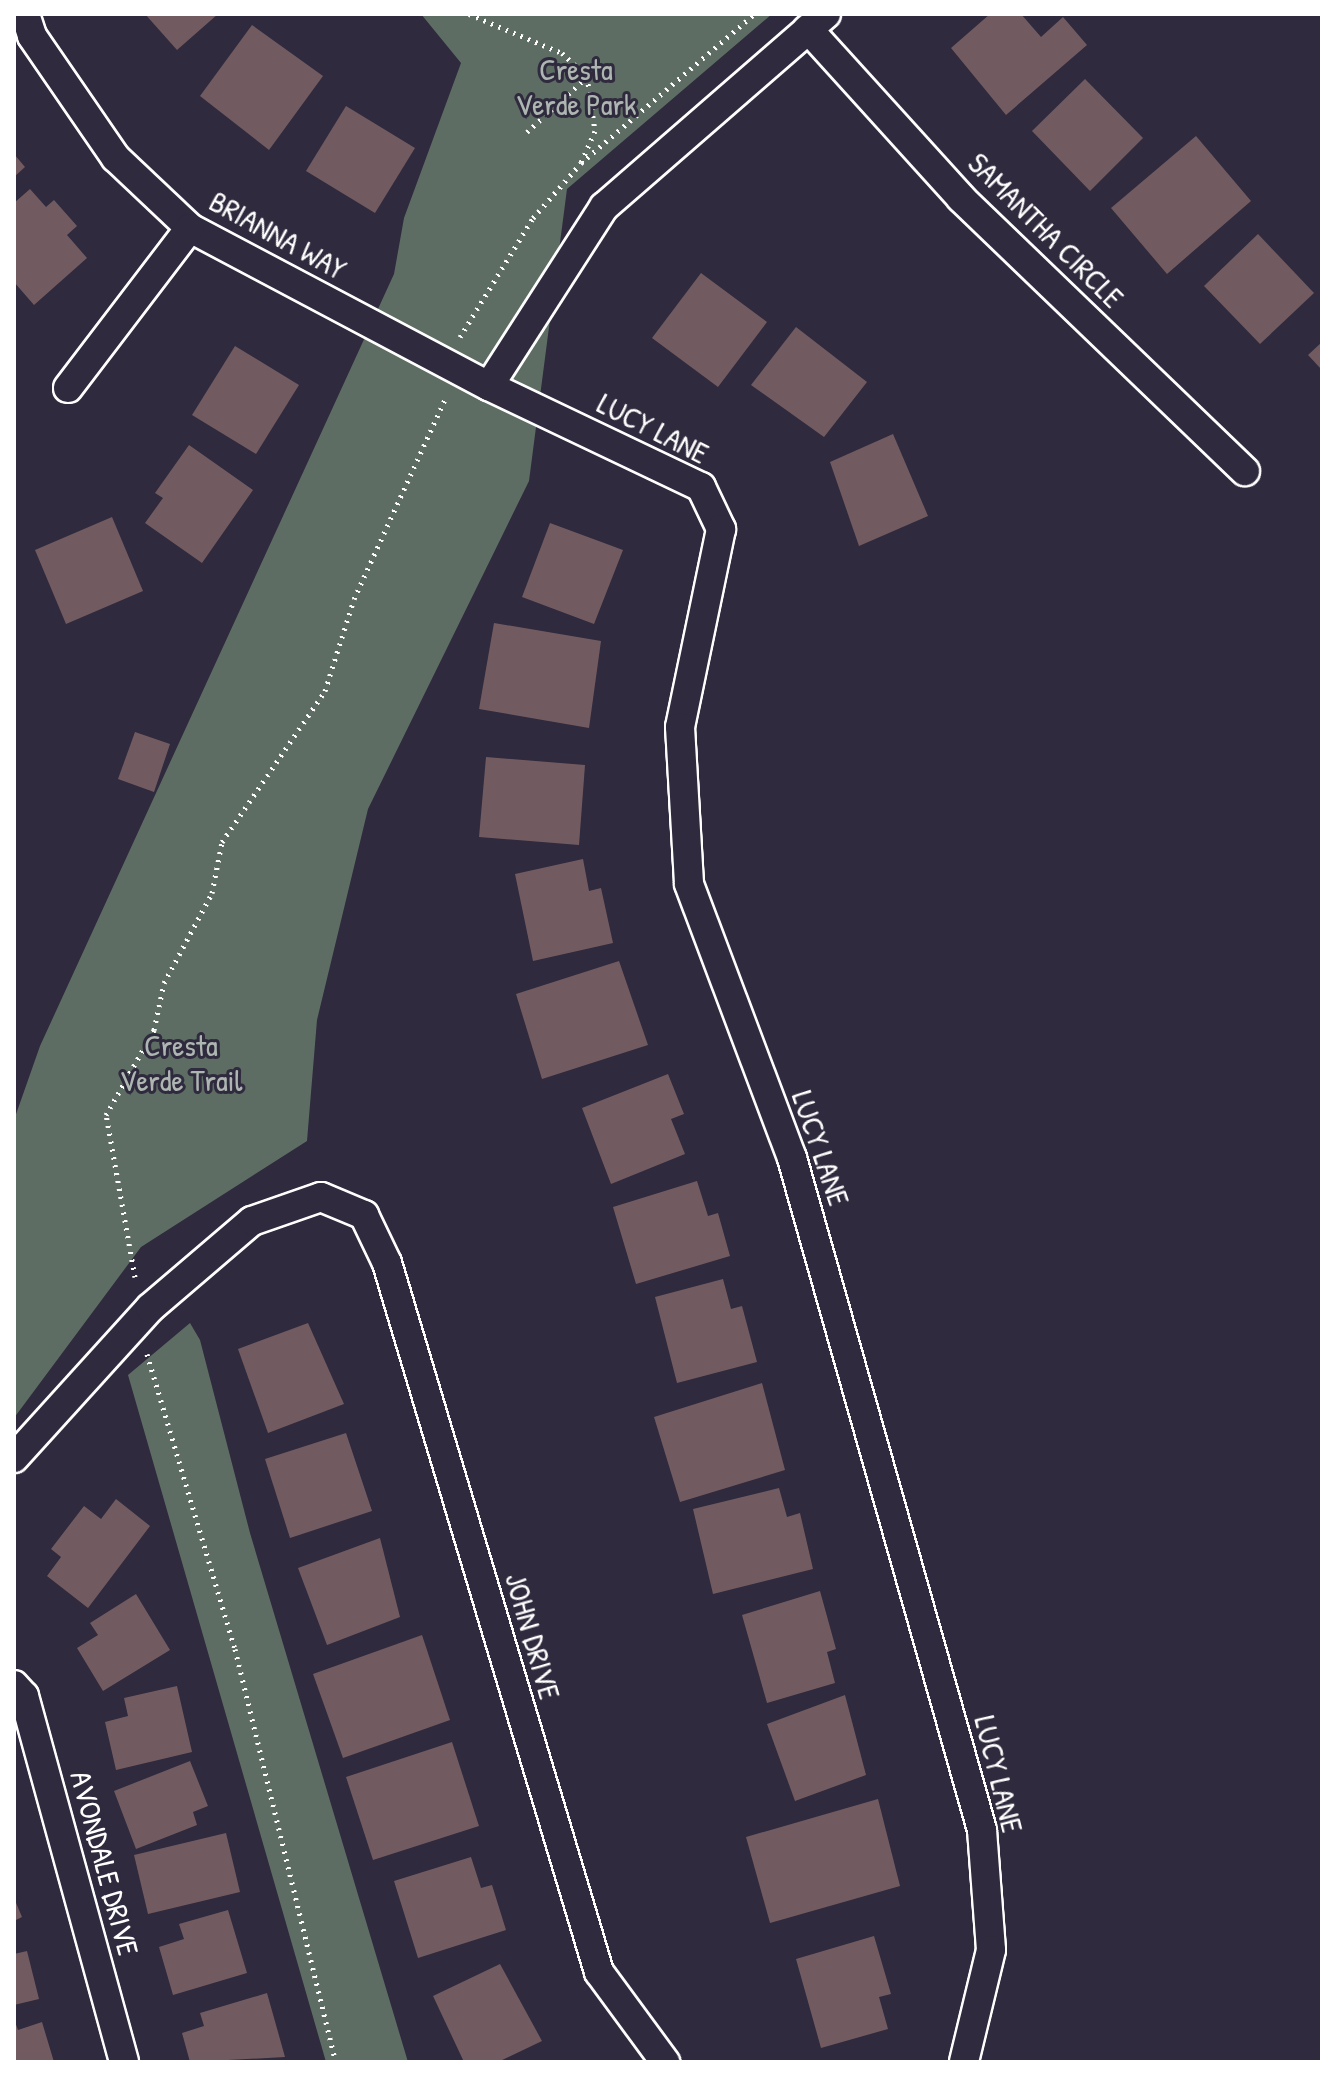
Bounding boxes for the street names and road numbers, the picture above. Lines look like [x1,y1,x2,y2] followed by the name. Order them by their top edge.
[961,145,1131,315] street label: SAMANTHA CIRCLE
[204,183,352,287] street label: BRIANNA WAY
[592,385,714,471] street label: LUCY LANE
[785,1086,857,1210] street label: LUCY LANE
[498,1569,568,1703] street label: JOHN DRIVE
[967,1712,1031,1836] street label: LUCY LANE
[63,1767,147,1959] street label: AVONDALE DRIVE

